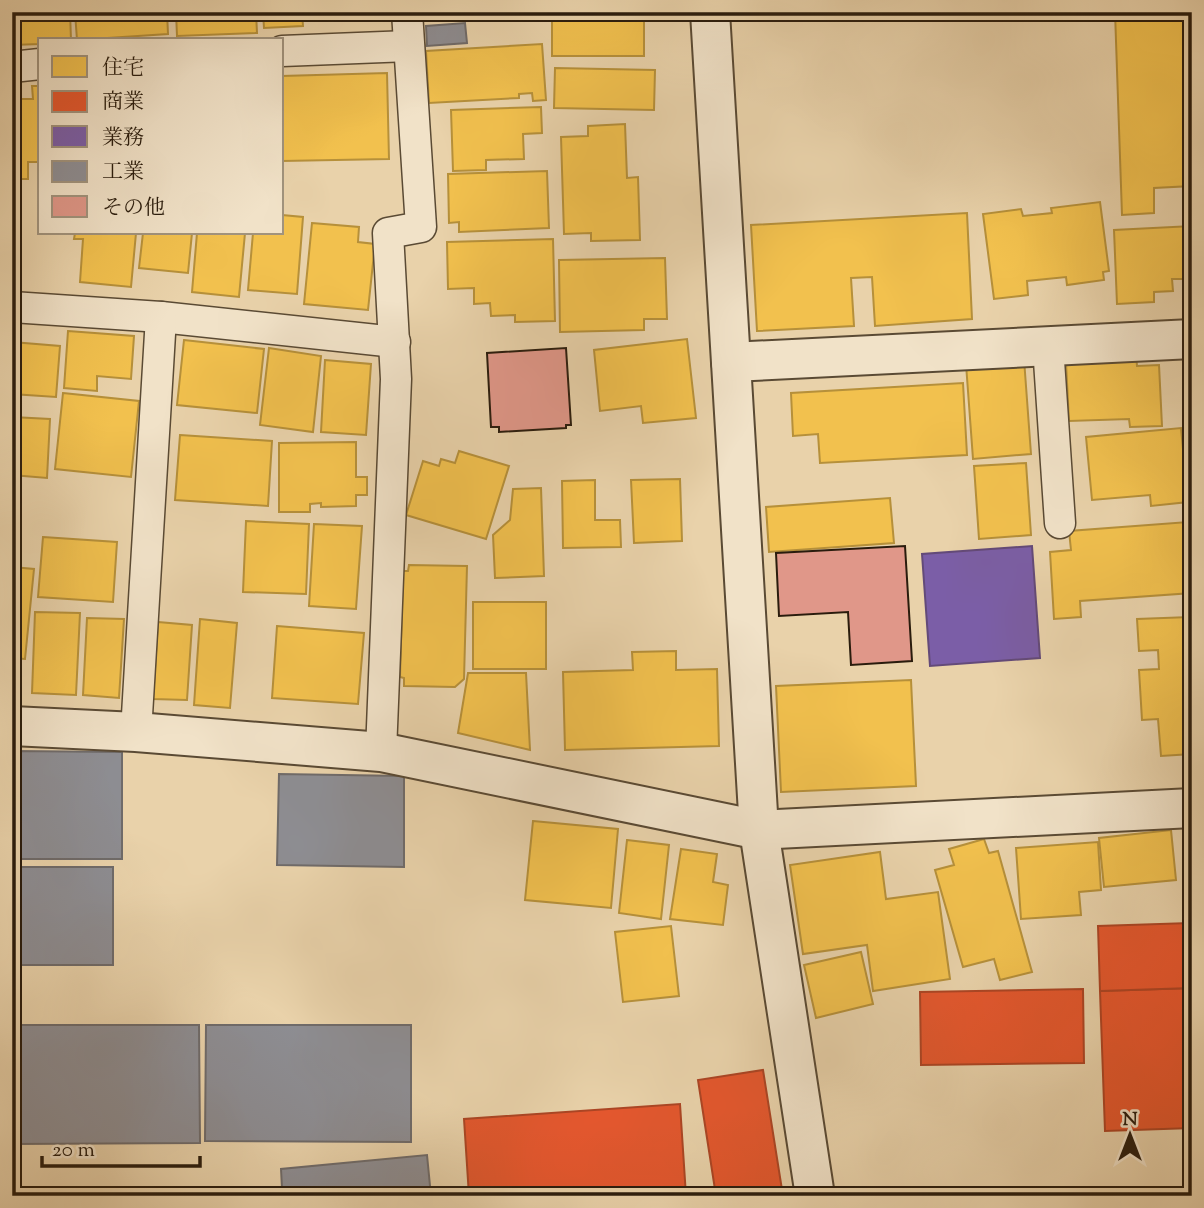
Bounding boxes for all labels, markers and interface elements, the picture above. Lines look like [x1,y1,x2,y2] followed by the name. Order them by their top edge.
[38,38,284,234] legend
[102,54,144,84] text: 住宅
[102,88,144,118] text: 商業
[102,124,144,154] text: 業務
[102,158,144,188] text: 工業
[102,194,165,224] text: その他
[1096,1100,1166,1170] north arrow
[1122,1107,1138,1134] text: N
[42,1124,200,1168] scale bar
[52,1136,95,1166] text: 20 m

